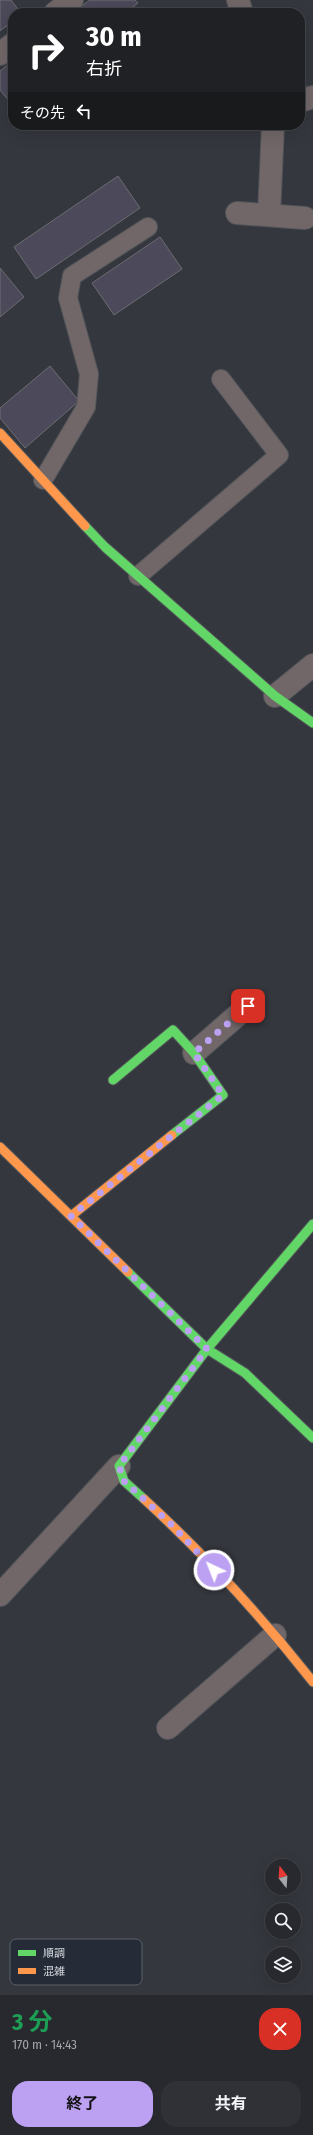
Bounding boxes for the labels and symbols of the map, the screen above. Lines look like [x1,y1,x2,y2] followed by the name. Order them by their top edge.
[231,989,265,1023] pin
[193,1549,235,1591] position arrow
[265,1859,301,1895] north arrow
[10,1939,142,1985] legend
[43,1947,65,1960] text: 順調
[43,1965,65,1978] text: 混雑

